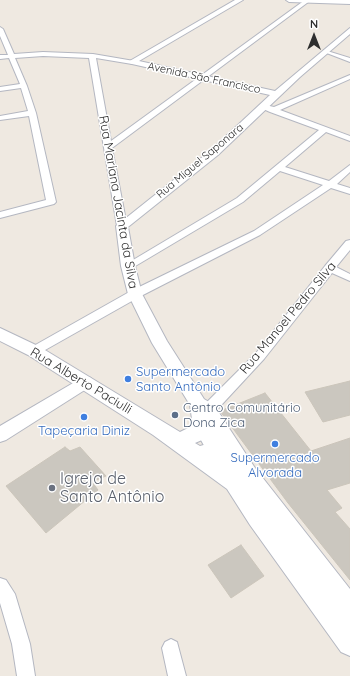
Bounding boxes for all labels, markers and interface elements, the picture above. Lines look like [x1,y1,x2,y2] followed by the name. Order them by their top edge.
[294,16,334,56] north arrow
[310,17,318,31] text: N
[146,60,262,96] street label: Avenida São Francisco
[95,114,141,290] street label: Rua Mariana Jacinta da Silva
[154,121,246,201] street label: Rua Miguel Saponara
[236,259,340,377] street label: Rua Manoel Pedro Silva
[27,344,135,418] street label: Rua Alberto Paciulli
[136,364,225,395] place label: Supermercado Santo Antônio
[123,374,133,384] marker: Supermercado Santo Antônio
[183,400,301,431] place label: Centro Comunitário Dona Zica
[170,410,180,420] marker: Centro Comunitário Dona Zica
[79,412,89,422] marker: Tapeçaria Diniz
[38,423,130,439] place label: Tapeçaria Diniz
[270,439,280,449] marker: Supermercado Alvorada
[230,450,320,481] place label: Supermercado Alvorada
[60,469,164,507] place label: Igreja de Santo Antônio
[47,483,57,493] marker: Igreja de Santo Antônio

